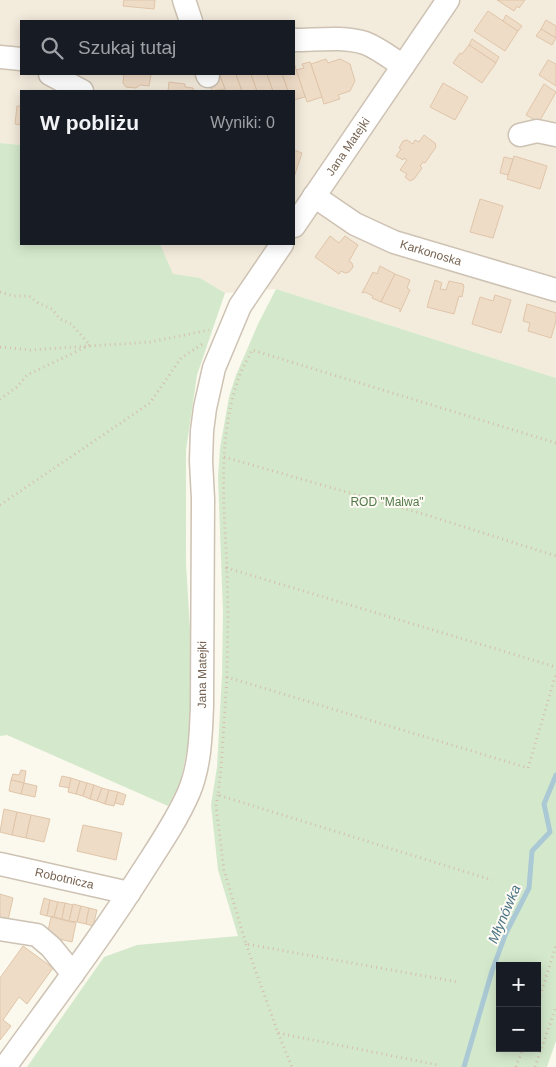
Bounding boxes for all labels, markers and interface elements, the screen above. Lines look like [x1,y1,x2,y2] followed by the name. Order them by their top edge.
[20,20,295,75] search box
[38,34,66,62] icon: search
[78,37,176,58] text: Szukaj tutaj
[40,111,139,134] text: W pobliżu
[210,114,275,131] text: Wyniki: 0
[323,115,373,178] street label: Jana Matejki
[398,237,464,269] street label: Karkonoska
[350,495,424,509] park label: ROD "Malwa"
[195,641,209,708] street label: Jana Matejki
[34,865,96,892] street label: Robotnicza
[484,882,524,946] water label: Młynówka
[496,962,541,1052] map controls
[496,962,541,1007] button: +
[496,1007,541,1052] button: −

